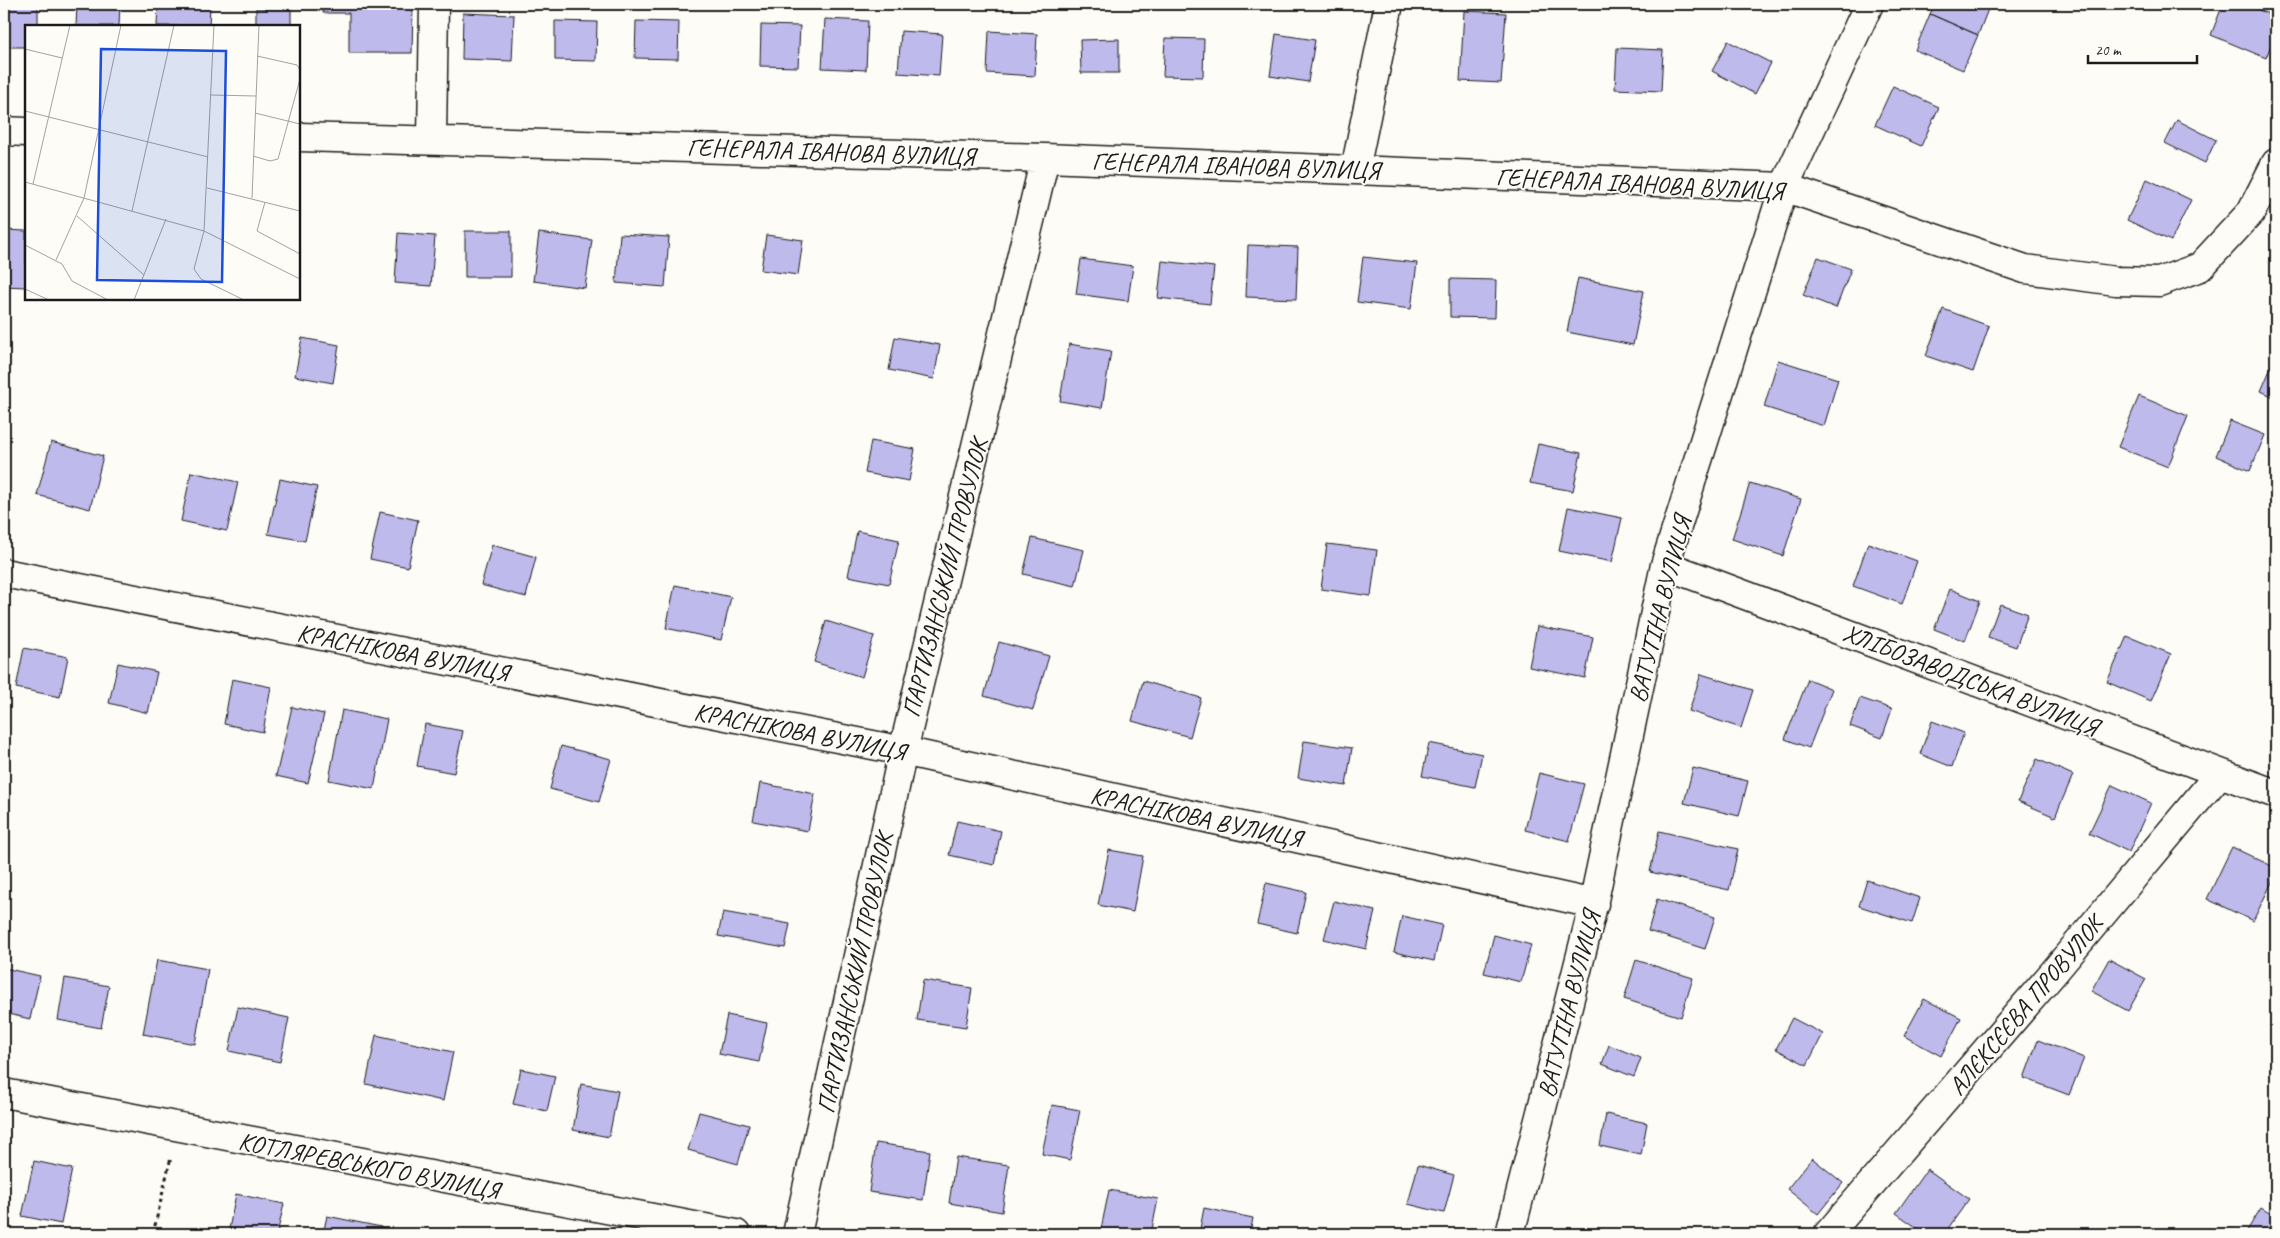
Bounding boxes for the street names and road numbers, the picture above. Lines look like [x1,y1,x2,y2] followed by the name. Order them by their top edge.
[686,131,979,173] street label: ГЕНЕРАЛА ІВАНОВА ВУЛИЦЯ
[1091,145,1384,187] street label: ГЕНЕРАЛА ІВАНОВА ВУЛИЦЯ
[1495,160,1788,208] street label: ГЕНЕРАЛА ІВАНОВА ВУЛИЦЯ
[895,431,996,721] street label: ПАРТИЗАНСЬКИЙ ПРОВУЛОК
[1621,509,1700,706] street label: ВАТУТІНА ВУЛИЦЯ
[294,617,515,690] street label: КРАСНІКОВА ВУЛИЦЯ
[1839,617,2107,745] street label: ХЛІБОЗАВОДСЬКА ВУЛИЦЯ
[691,696,912,769] street label: КРАСНІКОВА ВУЛИЦЯ
[1088,779,1308,856] street label: КРАСНІКОВА ВУЛИЦЯ
[810,826,901,1116] street label: ПАРТИЗАНСЬКИЙ ПРОВУЛОК
[1530,904,1609,1101] street label: ВАТУТІНА ВУЛИЦЯ
[1941,907,2112,1102] street label: АЛЄКСЄЄВА ПРОВУЛОК
[236,1125,506,1208] street label: КОТЛЯРЕВСЬКОГО ВУЛИЦЯ

